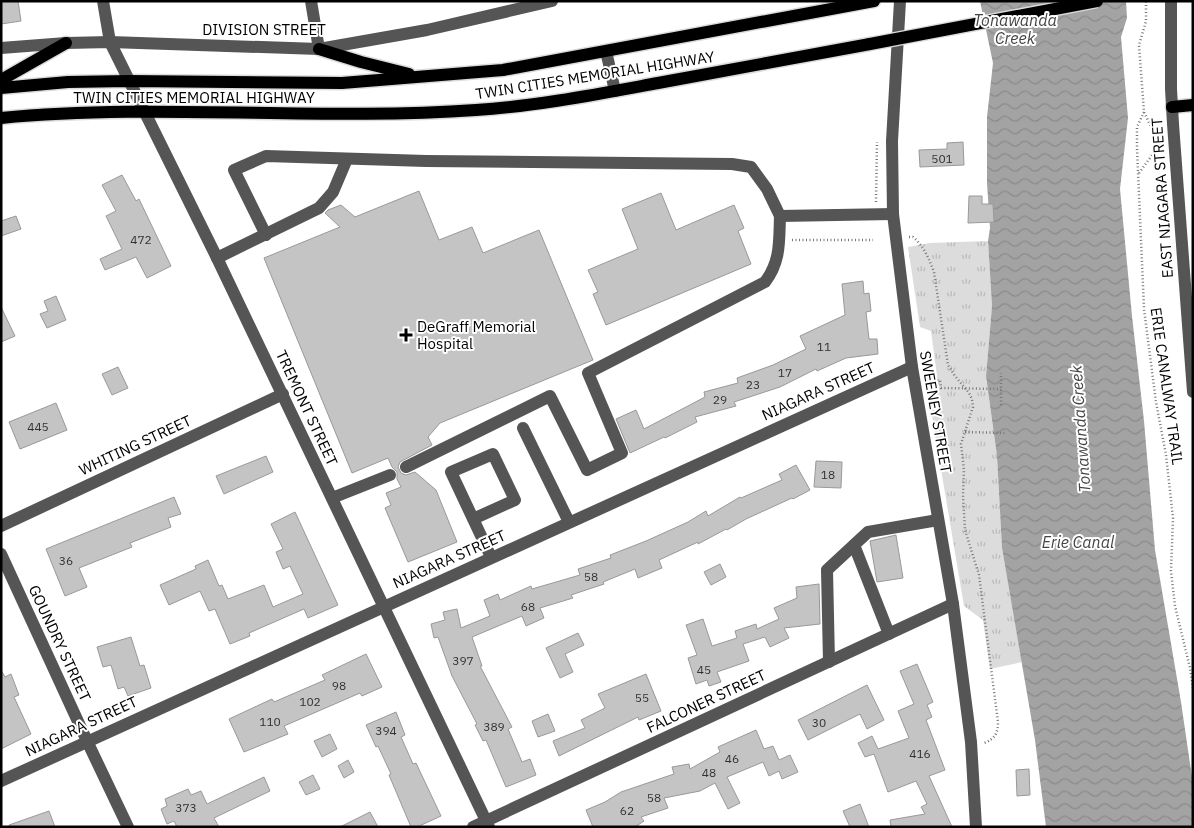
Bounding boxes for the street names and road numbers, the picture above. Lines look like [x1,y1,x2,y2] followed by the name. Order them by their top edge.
[202,20,326,39] street label: DIVISION STREET
[474,47,716,103] street label: TWIN CITIES MEMORIAL HIGHWAY
[73,88,315,107] street label: TWIN CITIES MEMORIAL HIGHWAY
[1147,117,1177,279] street label: EAST NIAGARA STREET
[1147,306,1188,466] street label: ERIE CANALWAY TRAIL
[272,347,342,469] street label: TREMONT STREET
[916,349,956,475] street label: SWEENEY STREET
[759,357,878,424] street label: NIAGARA STREET
[76,411,195,479] street label: WHITING STREET
[390,525,509,592] street label: NIAGARA STREET
[25,582,95,705] street label: GOUNDRY STREET
[643,665,769,737] street label: FALCONER STREET
[22,692,140,760] street label: NIAGARA STREET

